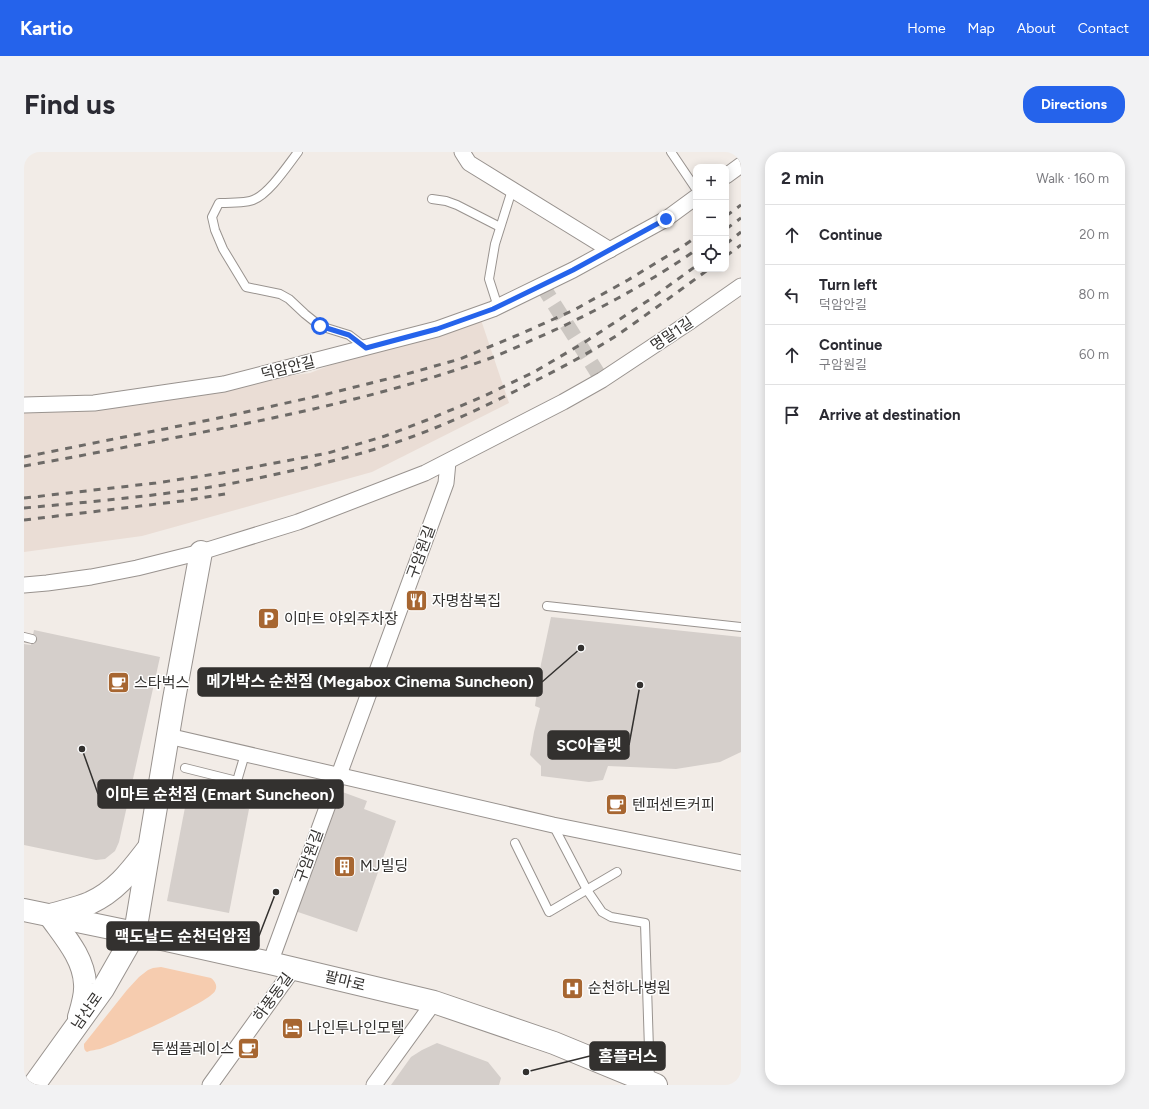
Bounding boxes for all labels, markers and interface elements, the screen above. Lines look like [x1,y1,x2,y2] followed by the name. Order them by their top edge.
[20,17,73,40] text: Kartio
[907,20,946,37] text: Home
[968,20,995,37] text: Map
[1017,20,1056,37] text: About
[1078,20,1129,37] text: Contact
[1023,86,1125,123] button: Directions
[24,87,115,121] text: Find us
[693,164,729,272] map controls
[693,164,729,200] button: +
[781,168,824,188] text: 2 min
[1036,171,1109,186] text: Walk · 160 m
[693,200,729,236] button: −
[657,210,675,228] route end
[781,224,803,246] icon: ahead
[819,226,882,244] text: Continue
[1079,227,1109,242] text: 20 m
[693,236,729,272] button: locate
[819,276,877,294] text: Turn left
[781,284,803,306] icon: left
[1078,287,1109,302] text: 80 m
[819,297,867,312] text: 덕암안길
[647,313,697,355] street label: 명말1길
[311,317,329,335] route start
[819,336,882,354] text: Continue
[781,344,803,366] icon: ahead
[1079,347,1109,362] text: 60 m
[259,353,317,383] street label: 덕암안길
[819,357,867,372] text: 구암원길
[781,404,803,426] icon: arrive
[819,406,960,424] text: Arrive at destination
[403,523,439,581] street label: 구암원길
[404,588,430,614] restaurant icon: 자명참복집
[432,592,501,610] place label: 자명참복집
[256,606,282,632] parking icon: 이마트 야외주차장
[284,610,398,628] place label: 이마트 야외주차장
[198,668,542,696] callout: 메가박스 순천점 (Megabox Cinema Suncheon)
[106,670,132,696] cafe icon: 스타벅스
[206,672,534,691] text: 메가박스 순천점 (Megabox Cinema Suncheon)
[134,674,189,692] place label: 스타벅스
[548,731,629,759] callout: SC아울렛
[556,736,622,755] text: SC아울렛
[98,780,343,808] callout: 이마트 순천점 (Emart Suncheon)
[105,785,335,804] text: 이마트 순천점 (Emart Suncheon)
[604,792,630,818] cafe icon: 텐퍼센트커피
[632,796,715,814] place label: 텐퍼센트커피
[291,827,327,885] street label: 구암원길
[332,853,358,879] building icon: MJ빌딩
[360,857,408,875] place label: MJ빌딩
[107,922,259,950] callout: 맥도날드 순천덕암점
[115,927,251,946] text: 맥도날드 순천덕암점
[323,967,367,995] street label: 팔마로
[249,969,297,1025] street label: 하풍동길
[559,975,585,1001] hospital icon: 순천하나병원
[588,979,671,997] place label: 순천하나병원
[68,989,106,1033] street label: 남산로
[280,1015,306,1041] hotel icon: 나인투나인모텔
[308,1019,405,1037] place label: 나인투나인모텔
[236,1036,262,1062] cafe icon: 투썸플레이스
[151,1040,234,1058] place label: 투썸플레이스
[590,1042,665,1070] callout: 홈플러스
[599,1047,658,1066] text: 홈플러스

